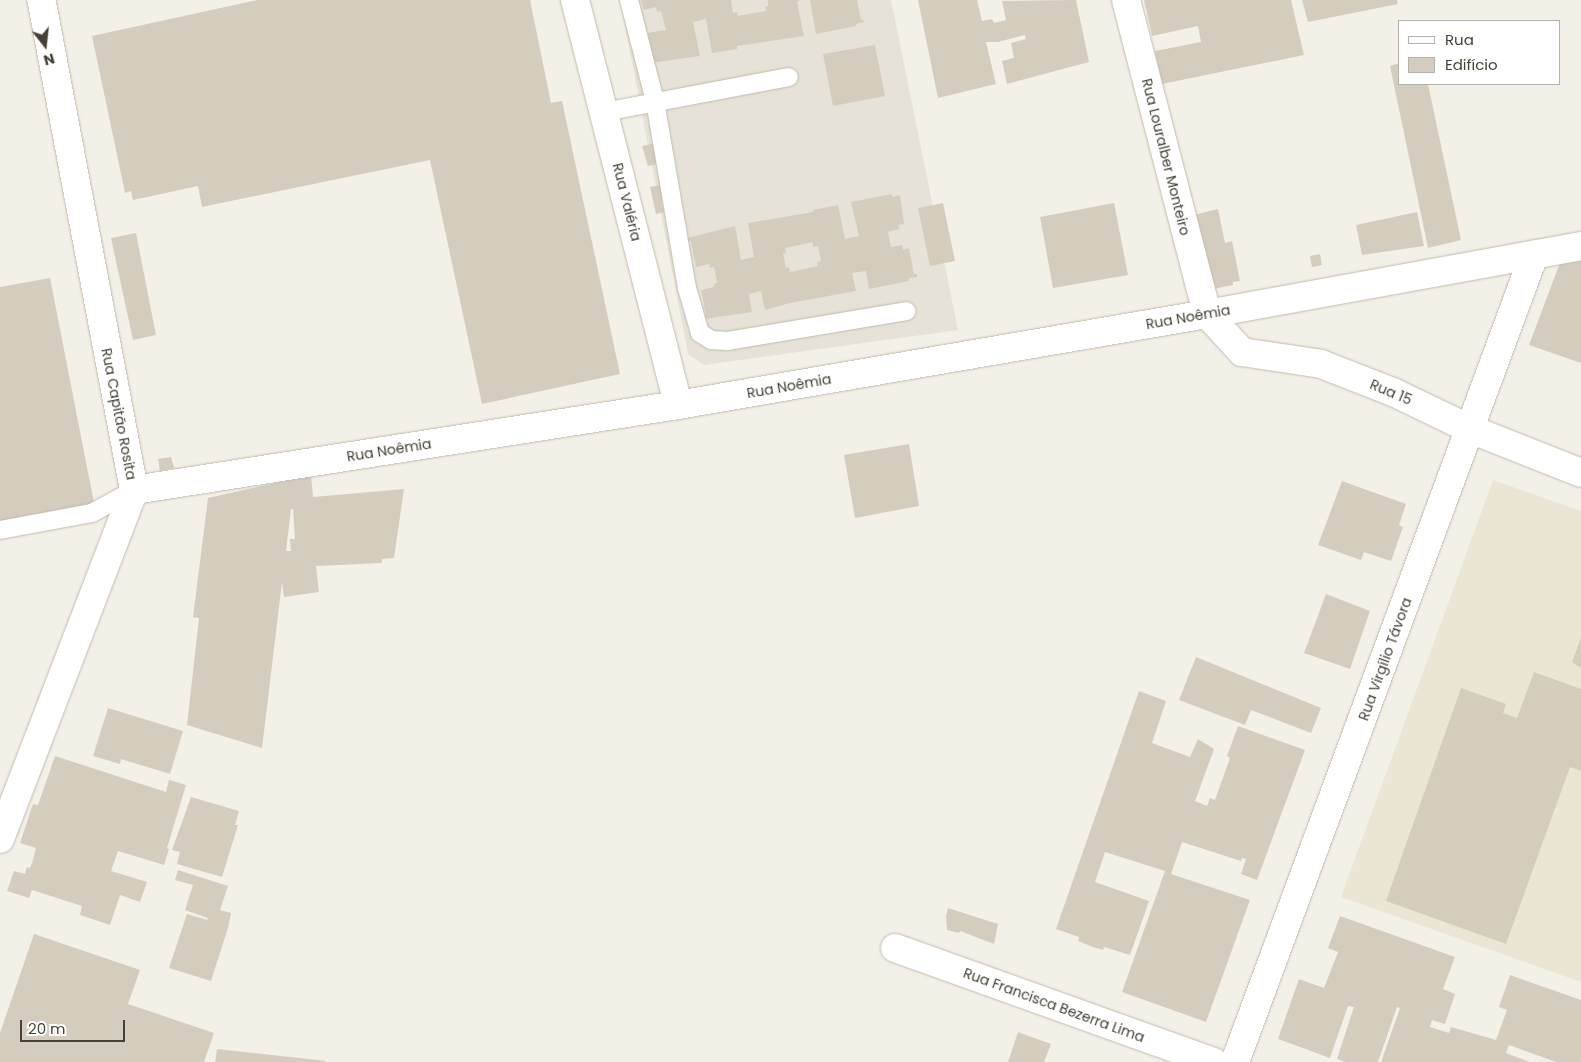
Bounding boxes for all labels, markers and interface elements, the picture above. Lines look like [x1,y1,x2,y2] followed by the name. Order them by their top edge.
[20,20,70,70] north arrow
[1398,20,1561,85] legend
[1445,29,1474,50] text: Rua
[41,48,57,70] text: N
[1445,54,1498,75] text: Edifício
[1138,77,1194,237] street label: Rua Louralber Monteiro
[609,161,645,243] street label: Rua Valéria
[1144,301,1232,333] street label: Rua Noêmia
[98,347,140,481] street label: Rua Capitão Rosita
[745,370,833,402] street label: Rua Noêmia
[1367,376,1415,408] street label: Rua 15
[345,435,433,465] street label: Rua Noêmia
[1355,595,1415,723] street label: Rua Virgílio Távora
[961,964,1147,1046] street label: Rua Francisca Bezerra Lima
[22,1010,128,1042] scale bar
[28,1018,66,1039] text: 20 m

